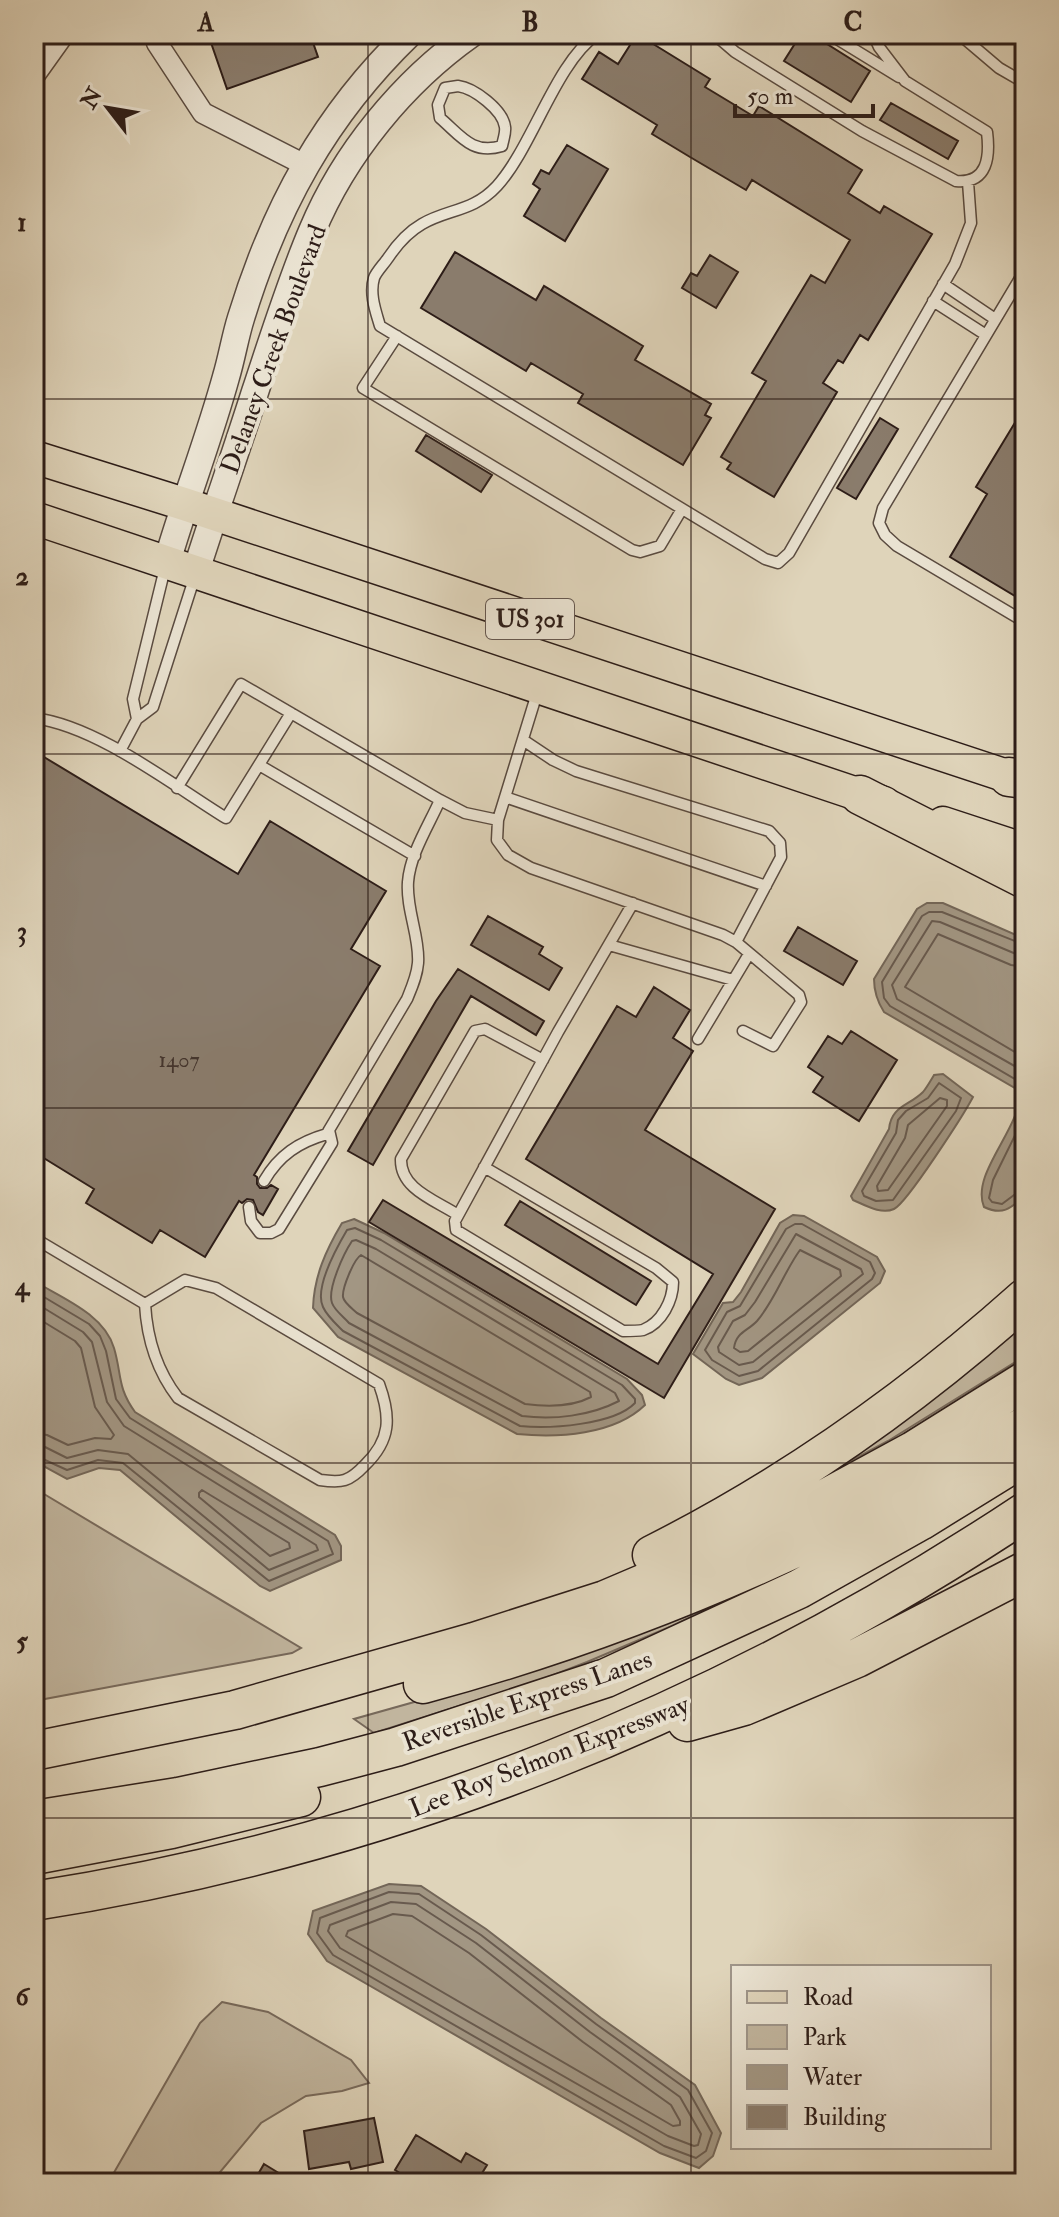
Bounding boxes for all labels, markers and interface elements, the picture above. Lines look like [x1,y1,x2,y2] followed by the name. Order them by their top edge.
[197,7,215,39] text: A
[521,7,539,39] text: B
[843,7,863,39] text: C
[68,68,148,148] north arrow
[735,68,873,118] scale bar
[747,81,794,112] text: 50 m
[74,82,109,115] text: N
[17,207,27,239] text: 1
[214,220,334,478] street label: Delaney Creek Boulevard
[15,561,29,593] text: 2
[486,599,574,639] road number: US 301
[17,916,27,948] text: 3
[158,1046,200,1074] house number: 1407
[14,1271,31,1303] text: 4
[16,1626,28,1658] text: 5
[398,1643,657,1760] street label: Reversible Express Lanes
[405,1689,694,1826] street label: Lee Roy Selmon Expressway
[731,1965,991,2149] legend
[15,1981,30,2013] text: 6
[803,1982,853,2013] text: Road
[803,2022,847,2053] text: Park
[802,2062,862,2093] text: Water
[803,2102,887,2133] text: Building

